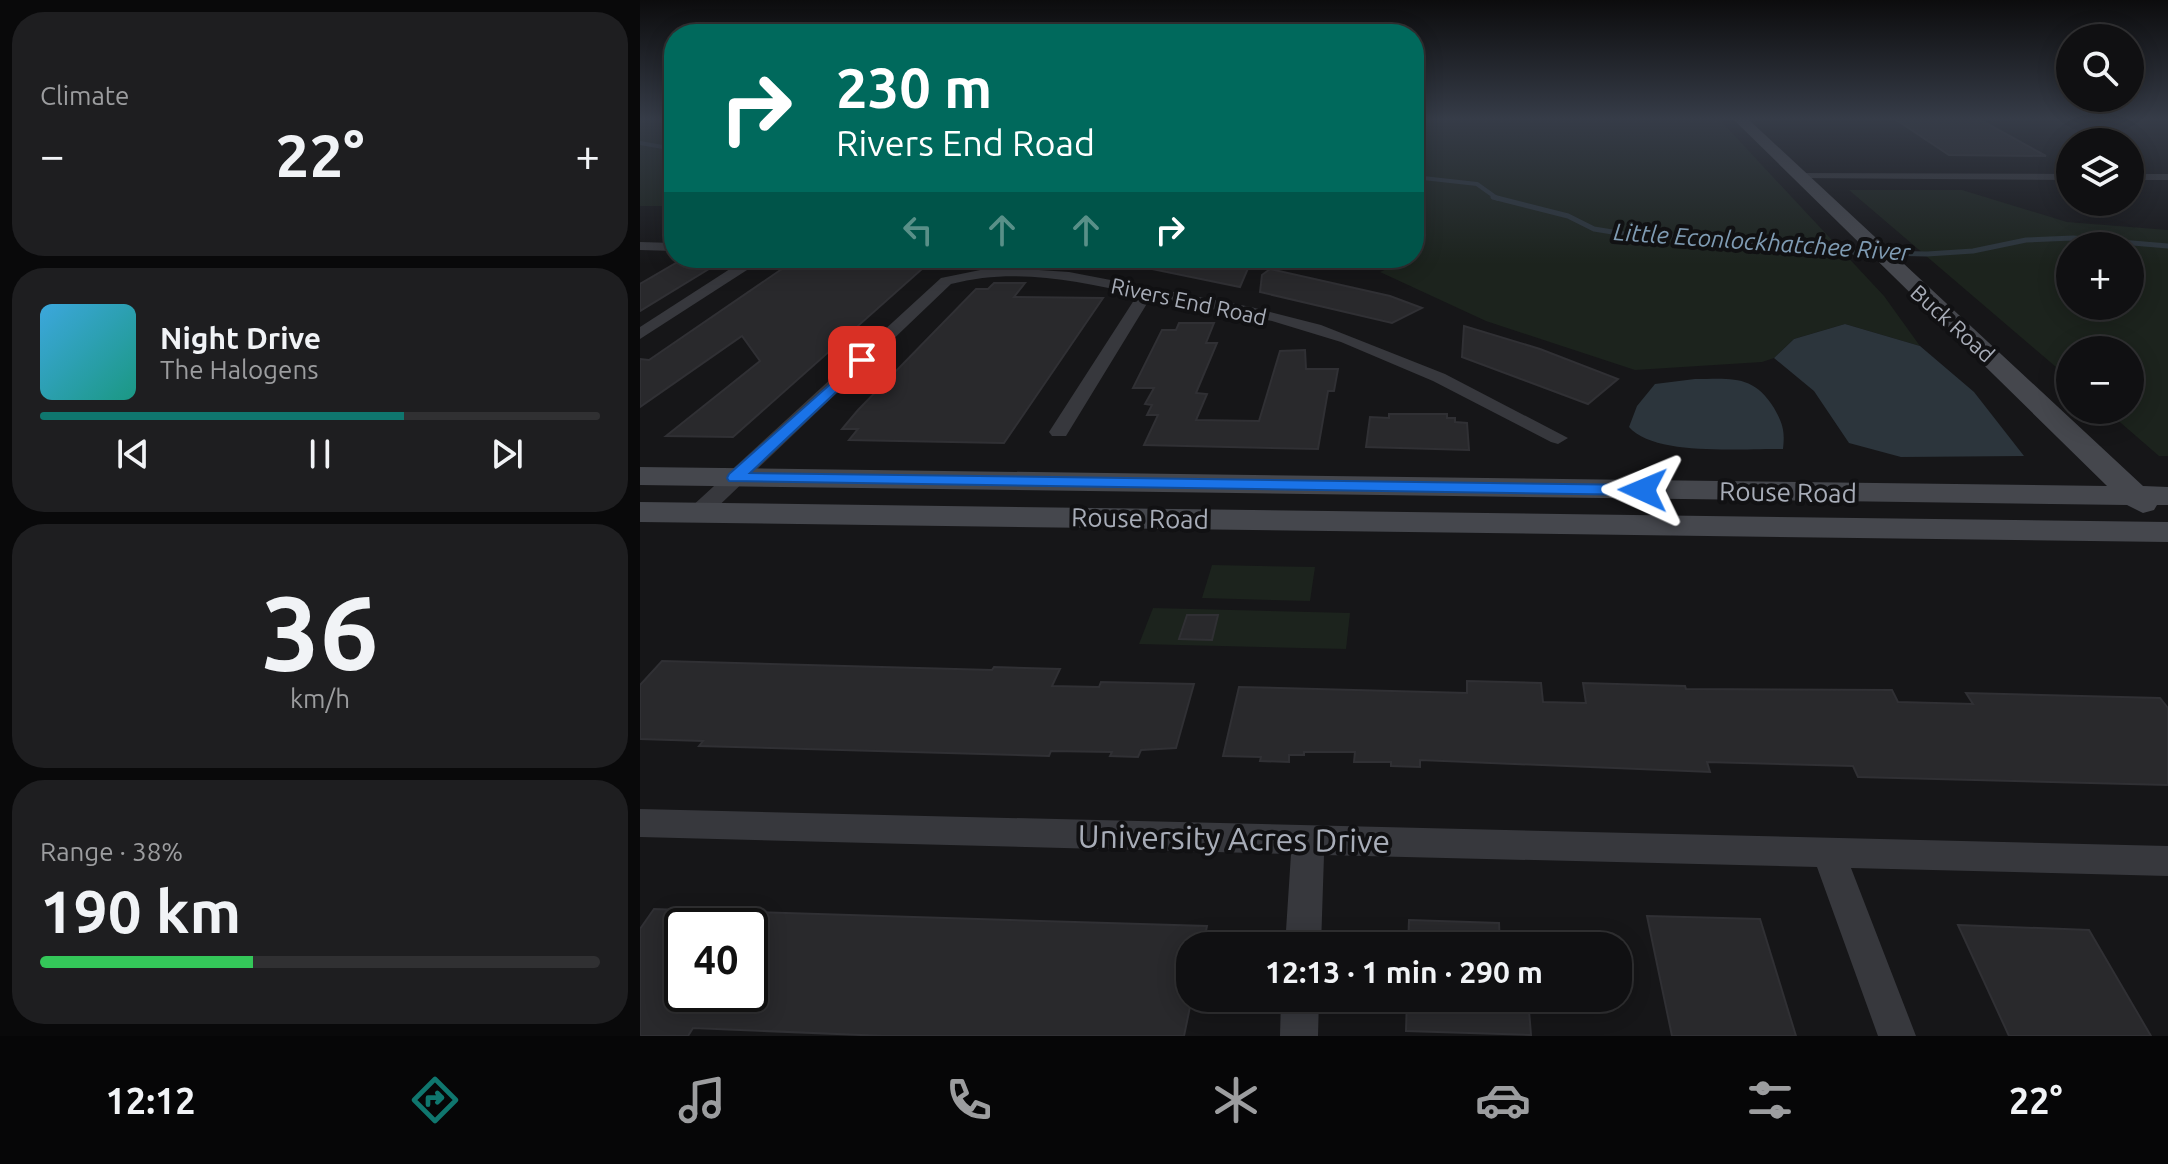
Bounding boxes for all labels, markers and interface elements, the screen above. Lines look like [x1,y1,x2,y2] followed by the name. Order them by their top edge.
[2056,24,2144,424] map controls
[2056,24,2144,112] button: search
[704,56,808,160] icon: right
[836,56,992,119] text: 230 m
[40,81,129,110] text: Climate
[276,121,364,188] text: 22°
[836,122,1095,163] text: Rivers End Road
[2056,128,2144,216] button: layers
[40,130,65,179] text: −
[575,130,600,179] text: +
[896,208,940,252] icon: left
[980,208,1024,252] icon: ahead
[1064,208,1108,252] icon: ahead
[1148,208,1192,252] icon: right
[1613,218,1912,266] water label: Little Econlockhatchee River
[2056,232,2144,320] button: +
[1109,272,1269,330] street label: Rivers End Road
[1906,279,2000,367] street label: Buck Road
[160,321,321,355] text: Night Drive
[828,326,896,394] pin
[2056,336,2144,424] button: −
[840,338,884,382] icon: arrive
[160,355,319,384] text: The Halogens
[111,432,155,476] icon: previous
[298,432,342,476] icon: pause
[485,432,529,476] icon: next
[1601,448,1685,532] position arrow
[1719,476,1857,508] street label: Rouse Road
[1071,502,1209,534] street label: Rouse Road
[261,573,379,690] text: 36
[290,684,350,713] text: km/h
[1077,817,1391,859] street label: University Acres Drive
[40,837,183,866] text: Range · 38%
[40,877,241,944] text: 190 km
[664,908,768,1012] speed limit sign: 40
[1265,955,1543,989] text: 12:13 · 1 min · 290 m
[407,1072,463,1128] icon: directions
[674,1072,730,1128] icon: music
[941,1072,997,1128] icon: phone
[1208,1072,1264,1128] icon: climate
[1475,1072,1531,1128] icon: car
[1742,1072,1798,1128] icon: filters
[106,1080,196,1121] text: 12:12
[2009,1080,2062,1121] text: 22°

